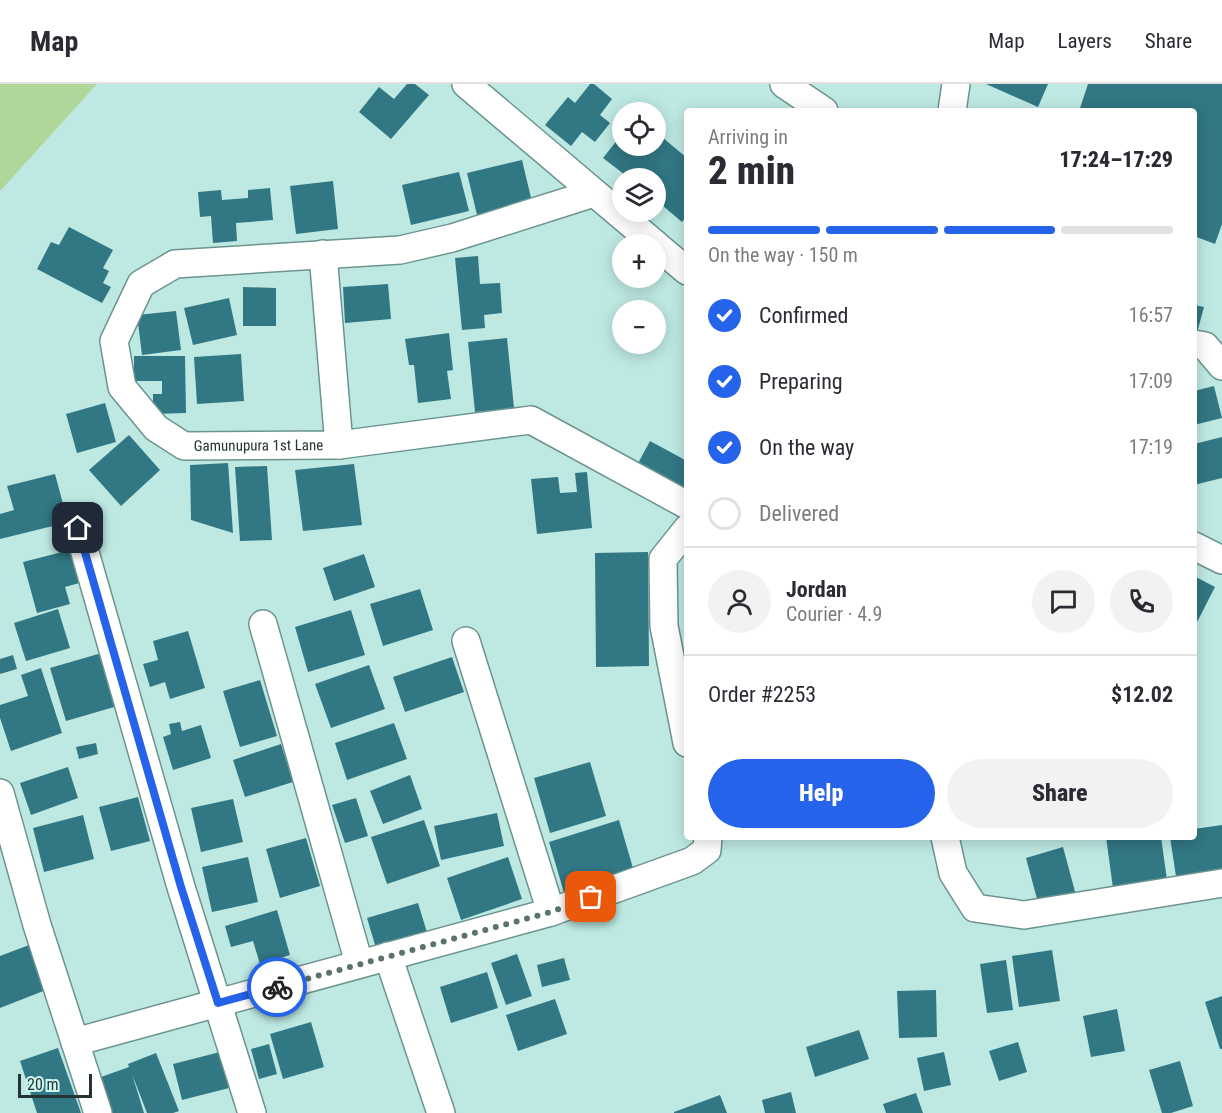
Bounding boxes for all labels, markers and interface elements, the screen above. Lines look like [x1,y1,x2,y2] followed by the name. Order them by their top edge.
[30,25,78,58] text: Map
[988,29,1025,53] text: Map
[1058,29,1112,53] text: Layers
[1145,29,1192,53] text: Share
[612,102,666,354] map controls
[612,102,666,156] button: locate
[708,125,788,149] text: Arriving in
[1059,147,1173,172] text: 17:24–17:29
[708,148,795,194] text: 2 min
[612,168,666,222] button: layers
[612,234,666,288] button: +
[708,243,858,267] text: On the way · 150 m
[708,299,741,332] icon: check
[612,300,666,354] button: −
[759,303,848,328] text: Confirmed
[1129,303,1173,327] text: 16:57
[708,365,741,398] icon: check
[759,369,843,394] text: Preparing
[1129,369,1173,393] text: 17:09
[708,431,741,464] icon: check
[759,435,854,460] text: On the way
[1129,435,1173,459] text: 17:19
[194,436,323,455] street label: Gamunupura 1st Lane
[759,501,839,526] text: Delivered
[52,502,103,553] pin
[61,511,94,544] icon: home
[708,570,771,633] button: person
[1032,570,1095,633] button: chat
[1110,570,1173,633] button: phone
[786,577,847,602] text: Jordan
[786,602,882,626] text: Courier · 4.9
[708,682,816,707] text: Order #2253
[1111,682,1173,707] text: $12.02
[708,759,935,828] button: Help
[947,759,1173,828] button: Share
[565,871,616,922] pin
[574,880,607,913] icon: bag
[247,957,307,1017] courier
[261,971,294,1004] icon: bike
[18,1071,92,1098] scale bar
[27,1075,59,1094] text: 20 m

